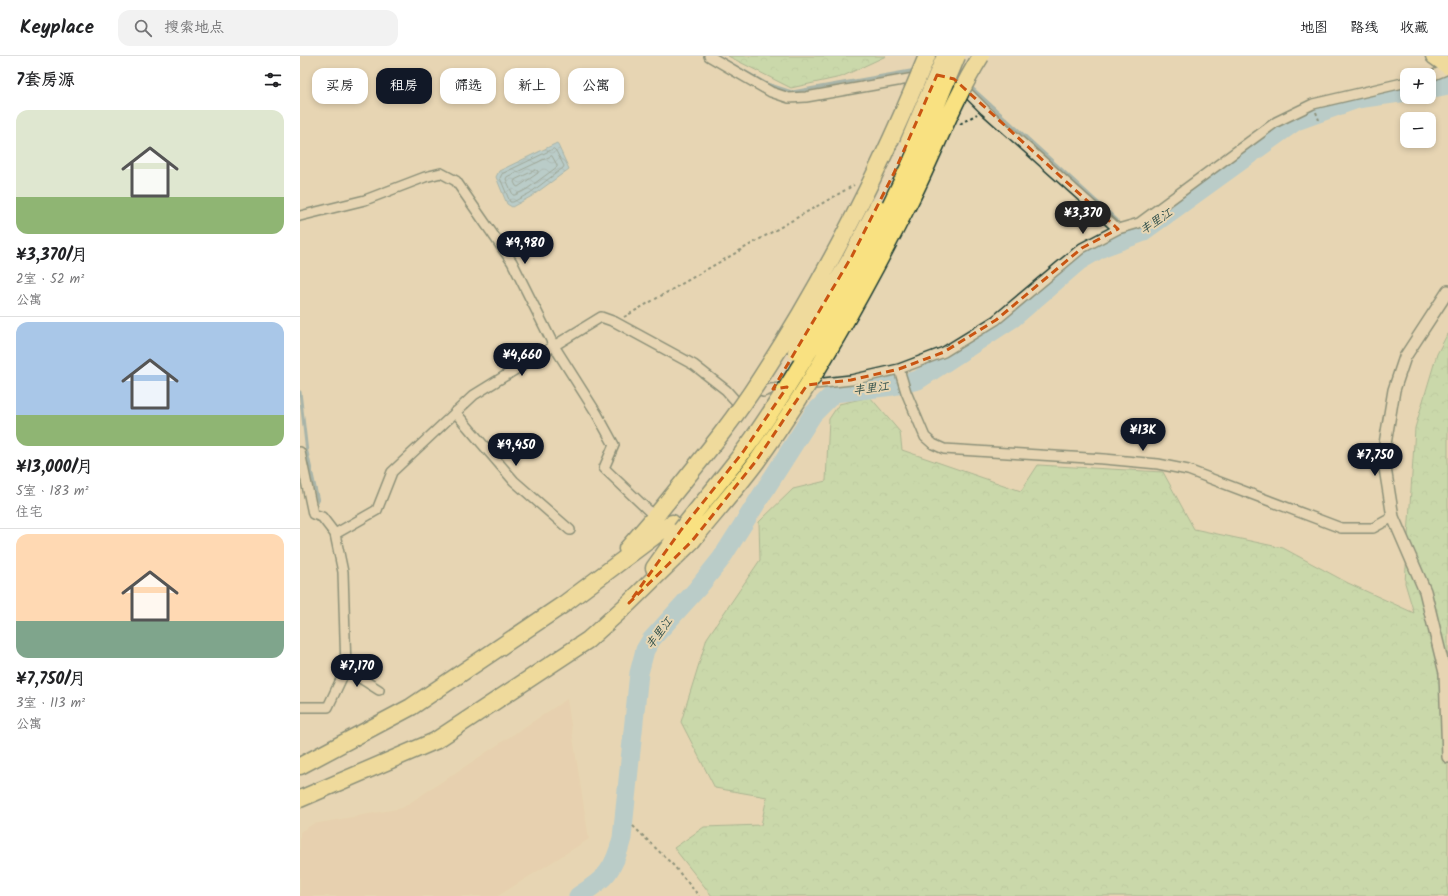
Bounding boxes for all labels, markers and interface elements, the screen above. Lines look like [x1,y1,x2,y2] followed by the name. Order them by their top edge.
[118,10,398,46] search box
[20,13,94,43] text: Keyplace
[164,16,224,40] text: 搜索地点
[132,17,154,39] icon: search
[1300,17,1328,39] text: 地图
[1350,17,1378,39] text: 路线
[1400,17,1428,39] text: 收藏
[16,67,75,94] text: 7套房源
[312,68,368,104] chip: 买房
[376,68,432,104] chip: 租房
[440,68,496,104] chip: 筛选
[504,68,560,104] chip: 新上
[568,68,624,104] chip: 公寓
[1400,68,1436,148] map controls
[1400,68,1436,104] button: +
[262,69,284,91] icon: filters
[1400,112,1436,148] button: −
[114,136,186,208] icon: home
[1050,201,1116,235] pin: ¥3,370
[1064,203,1102,224] text: ¥3,370
[1136,203,1177,239] water label: 丰里江
[492,231,558,265] pin: ¥9,980
[506,233,544,254] text: ¥9,980
[16,242,88,269] text: ¥3,370/月
[16,269,84,290] text: 2室 · 52 m²
[16,290,42,311] text: 公寓
[489,343,555,377] pin: ¥4,660
[502,345,542,366] text: ¥4,660
[114,348,186,420] icon: home
[852,377,891,400] water label: 丰里江
[1119,418,1167,452] pin: ¥13K
[1130,420,1156,441] text: ¥13K
[483,433,549,467] pin: ¥9,450
[497,435,535,456] text: ¥9,450
[1342,443,1408,477] pin: ¥7,750
[1357,445,1393,466] text: ¥7,750
[16,454,93,481] text: ¥13,000/月
[16,481,88,502] text: 5室 · 183 m²
[16,502,42,523] text: 住宅
[114,560,186,632] icon: home
[641,612,678,653] water label: 丰里江
[324,654,390,688] pin: ¥7,170
[340,656,374,677] text: ¥7,170
[16,666,86,693] text: ¥7,750/月
[16,693,85,714] text: 3室 · 113 m²
[16,714,42,735] text: 公寓

